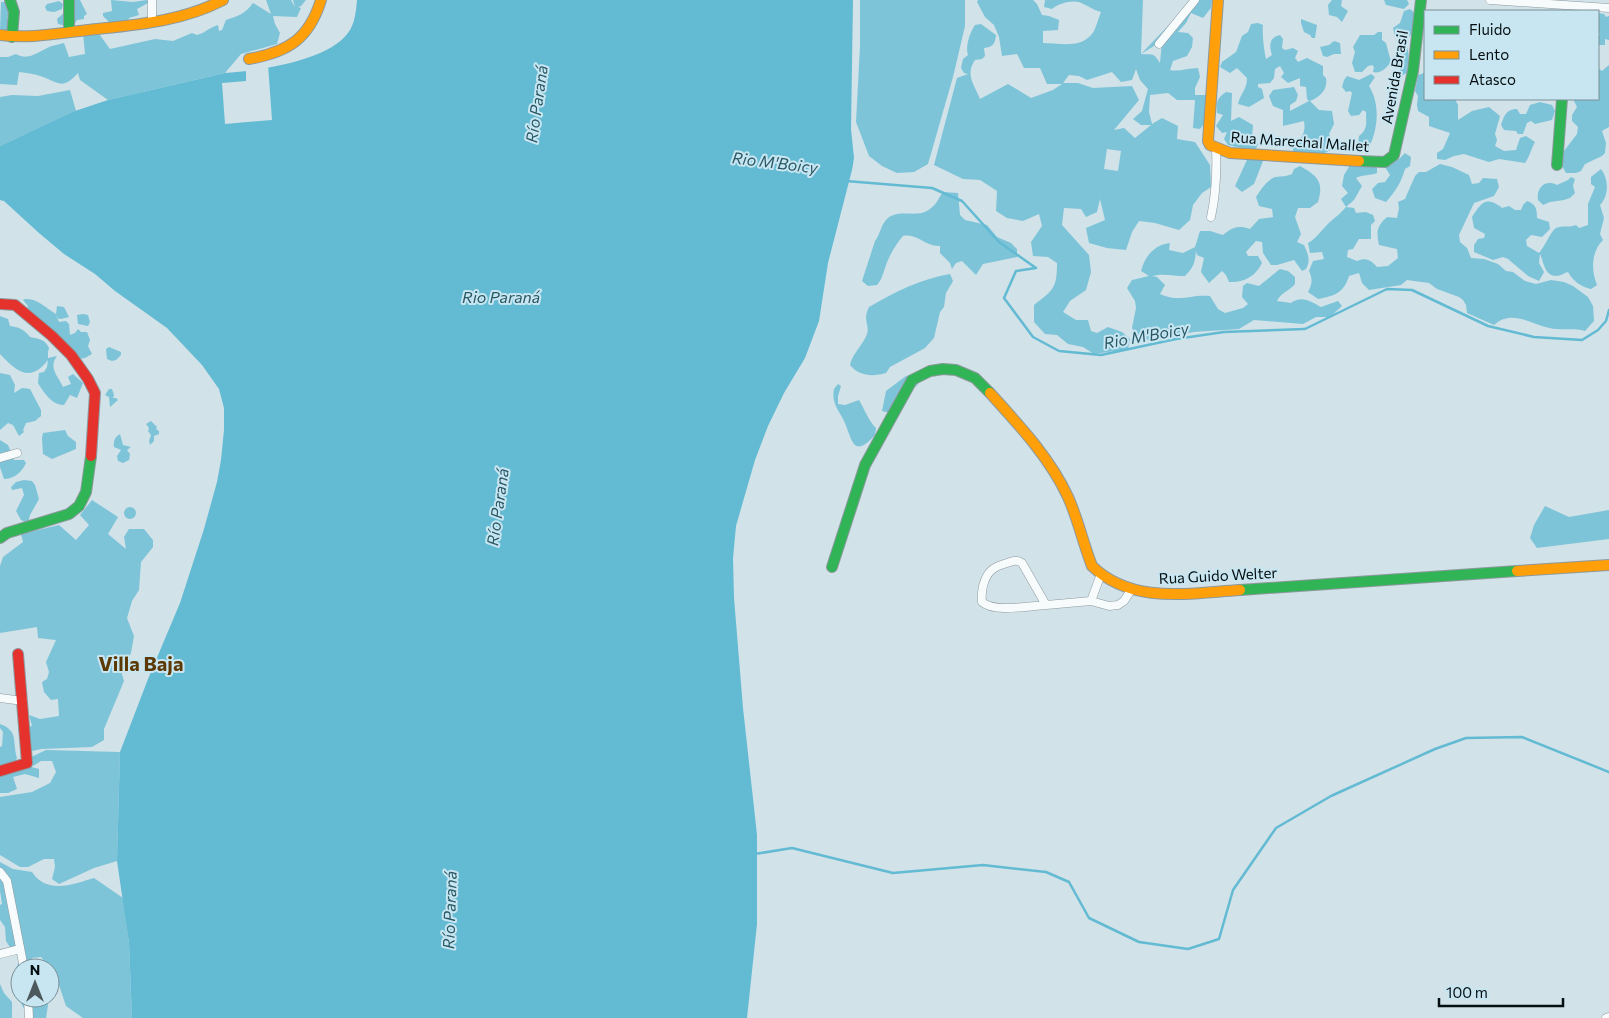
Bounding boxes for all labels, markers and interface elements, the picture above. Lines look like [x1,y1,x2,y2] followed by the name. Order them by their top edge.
[1424,10,1599,100] legend
[1469,20,1511,38] text: Fluido
[1377,29,1411,125] street label: Avenida Brasil
[1469,45,1509,63] text: Lento
[521,63,551,144] water label: Río Paraná
[1469,70,1516,88] text: Atasco
[1230,127,1370,155] street label: Rua Marechal Mallet
[731,147,820,177] water label: Rio M'Boicy
[462,287,541,306] water label: Rio Paraná
[1102,318,1191,352] water label: Rio M'Boicy
[482,466,512,547] water label: Río Paraná
[1158,563,1278,587] street label: Rua Guido Welter
[99,651,183,675] district label: Villa Baja
[438,870,460,949] water label: Río Paraná
[10,958,60,1008] north arrow
[30,961,40,978] text: N
[1439,976,1563,1008] scale bar
[1446,983,1488,1001] text: 100 m

